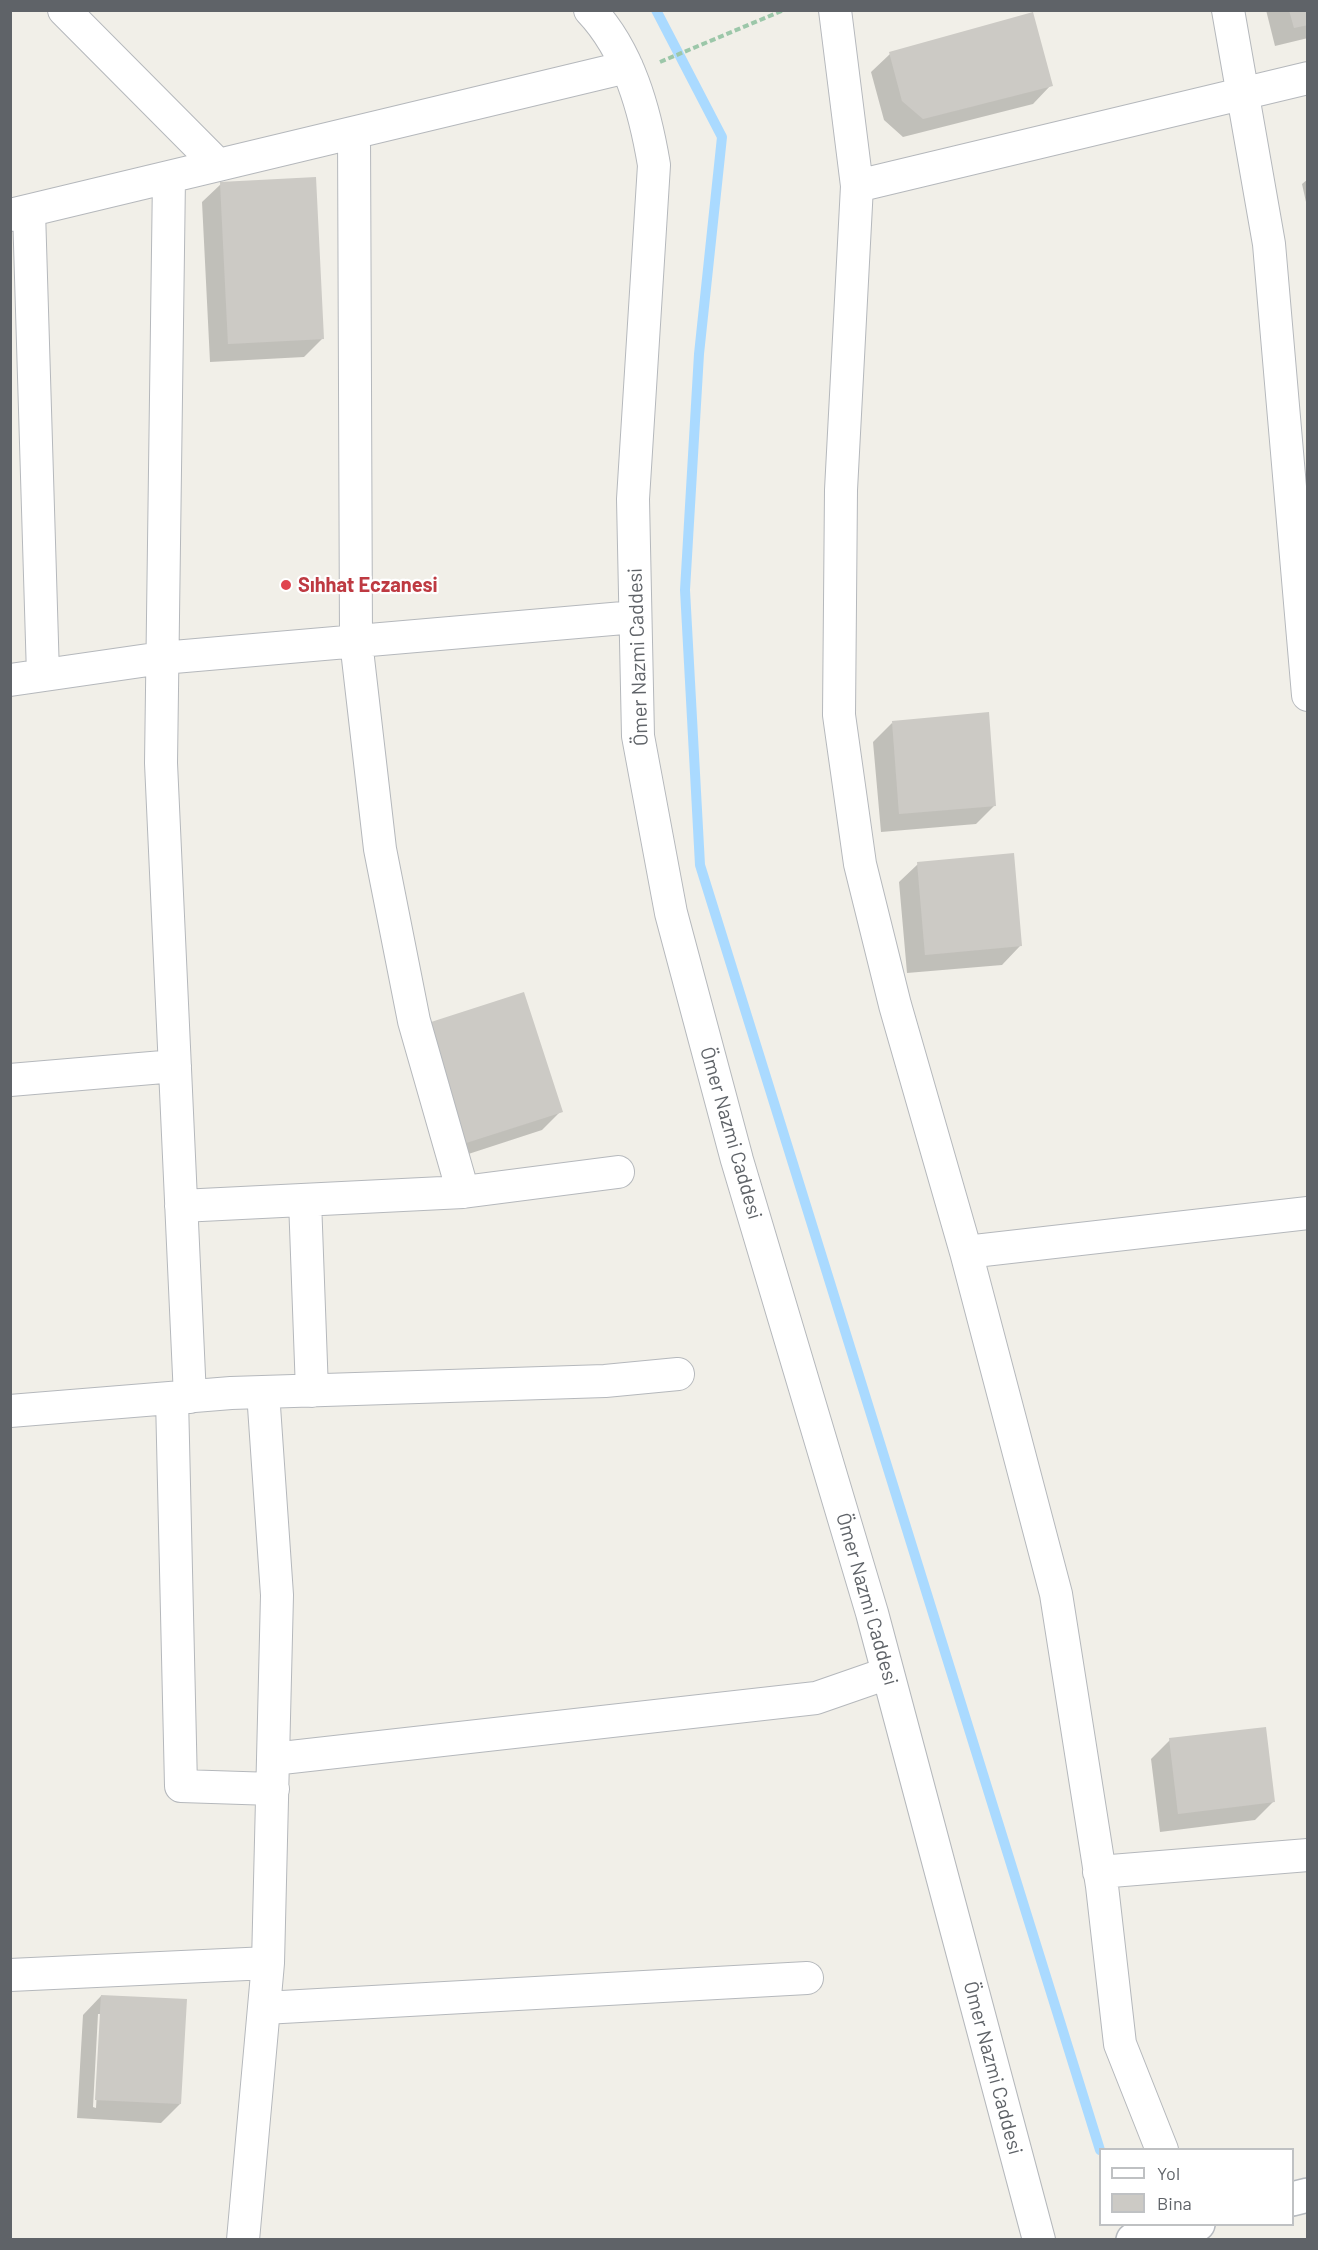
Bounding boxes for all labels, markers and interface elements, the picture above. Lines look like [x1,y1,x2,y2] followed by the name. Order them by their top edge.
[623,567,653,747] street label: Ömer Nazmi Caddesi
[298,573,438,597] place label: Sıhhat Eczanesi
[279,578,293,592] marker: Sıhhat Eczanesi
[695,1044,767,1222] street label: Ömer Nazmi Caddesi
[831,1510,903,1688] street label: Ömer Nazmi Caddesi
[958,1979,1028,2157] street label: Ömer Nazmi Caddesi
[1099,2148,1294,2226] legend
[1157,2162,1180,2184] text: Yol
[1157,2192,1192,2214] text: Bina

